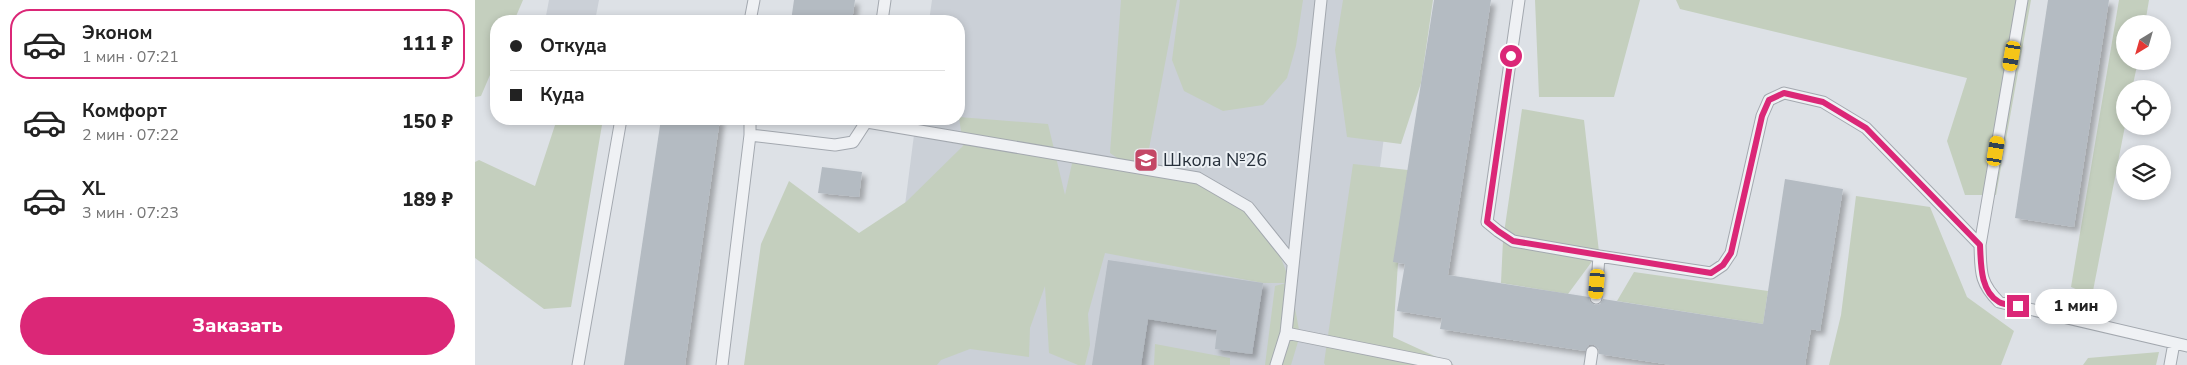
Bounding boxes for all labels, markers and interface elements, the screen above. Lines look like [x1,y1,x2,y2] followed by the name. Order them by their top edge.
[2116,15,2171,70] north arrow
[2116,15,2171,200] map controls
[82,20,153,46] text: Эконом
[22,22,67,67] icon: car
[402,31,453,57] text: 111 ₽
[540,33,607,59] text: Откуда
[2002,40,2021,72] car
[1500,45,1522,67] route start
[82,46,179,68] text: 1 мин · 07:21
[2116,80,2171,135] button: locate
[540,82,585,108] text: Куда
[82,98,167,124] text: Комфорт
[22,100,67,145] icon: car
[402,109,453,135] text: 150 ₽
[82,124,179,146] text: 2 мин · 07:22
[1986,135,2005,167] car
[2116,145,2171,200] button: layers
[1133,147,1159,173] school or university icon: Школа №26
[1163,148,1267,172] place label: Школа №26
[82,176,105,202] text: XL
[22,178,67,223] icon: car
[402,187,453,213] text: 189 ₽
[82,202,179,224] text: 3 мин · 07:23
[1588,268,1605,300] car
[2035,288,2118,324] callout: 1 мин
[2007,295,2029,317] route end
[2053,295,2099,317] text: 1 мин
[20,297,455,355] button: Заказать

